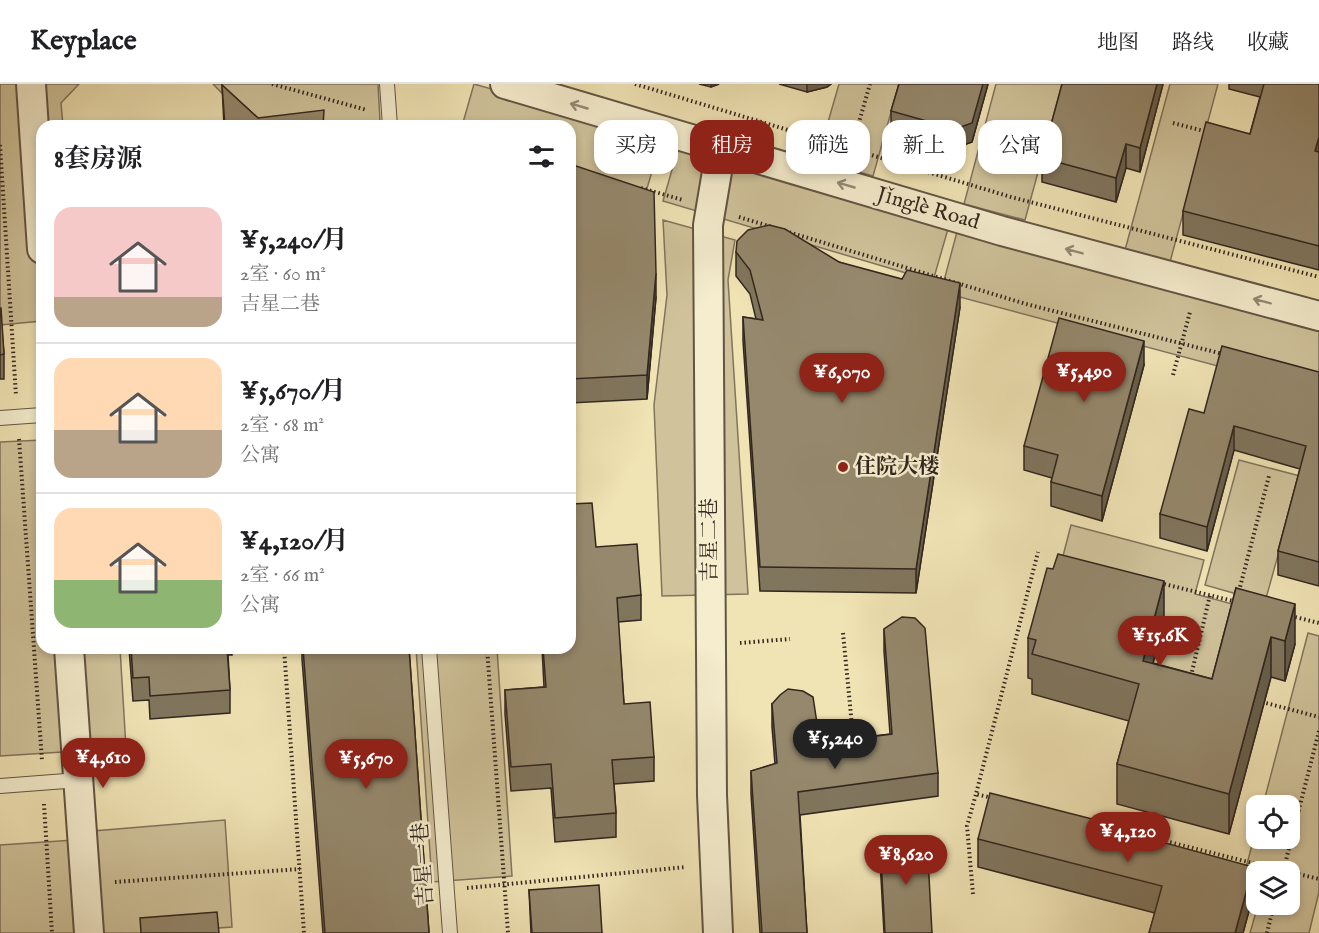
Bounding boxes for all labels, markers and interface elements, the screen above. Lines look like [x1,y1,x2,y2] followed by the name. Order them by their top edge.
[30,24,137,59] text: Keyplace
[1097,30,1139,57] text: 地图
[1172,30,1214,57] text: 路线
[1247,30,1289,57] text: 收藏
[570,100,589,111] one-way arrow
[594,120,678,174] chip: 买房
[690,120,774,174] chip: 租房
[786,120,870,174] chip: 筛选
[882,120,966,174] chip: 新上
[978,120,1062,174] chip: 公寓
[525,140,558,173] icon: filters
[54,143,142,176] text: 8套房源
[837,179,856,190] one-way arrow
[872,181,983,237] street label: Jǐnglè Road
[240,224,348,257] text: ¥5,240/月
[102,231,174,303] icon: home
[1065,245,1084,256] one-way arrow
[240,262,326,287] text: 2室 · 60 m²
[240,292,320,317] text: 吉星二巷
[1253,295,1272,306] one-way arrow
[1035,352,1133,403] pin: ¥5,490
[793,353,891,404] pin: ¥6,070
[1056,359,1112,384] text: ¥5,490
[813,360,871,385] text: ¥6,070
[240,375,346,408] text: ¥5,670/月
[102,382,174,454] icon: home
[240,413,324,438] text: 2室 · 68 m²
[240,443,280,468] text: 公寓
[855,454,939,481] place label: 住院大楼
[836,460,850,474] marker: 住院大楼
[697,498,724,582] street label: 吉星二巷
[240,525,349,558] text: ¥4,120/月
[102,532,174,604] icon: home
[240,563,325,588] text: 2室 · 66 m²
[240,593,280,618] text: 公寓
[1111,616,1209,667] pin: ¥15.6K
[1132,623,1188,648] text: ¥15.6K
[786,719,884,770] pin: ¥5,240
[807,726,863,751] text: ¥5,240
[54,738,152,789] pin: ¥4,610
[317,739,415,790] pin: ¥5,670
[75,745,131,770] text: ¥4,610
[339,746,393,771] text: ¥5,670
[1246,795,1300,915] map controls
[1246,795,1300,849] button: locate
[1079,812,1177,863] pin: ¥4,120
[1100,819,1156,844] text: ¥4,120
[408,821,440,907] street label: 吉星一巷
[857,835,955,886] pin: ¥8,620
[878,842,934,867] text: ¥8,620
[1246,861,1300,915] button: layers

